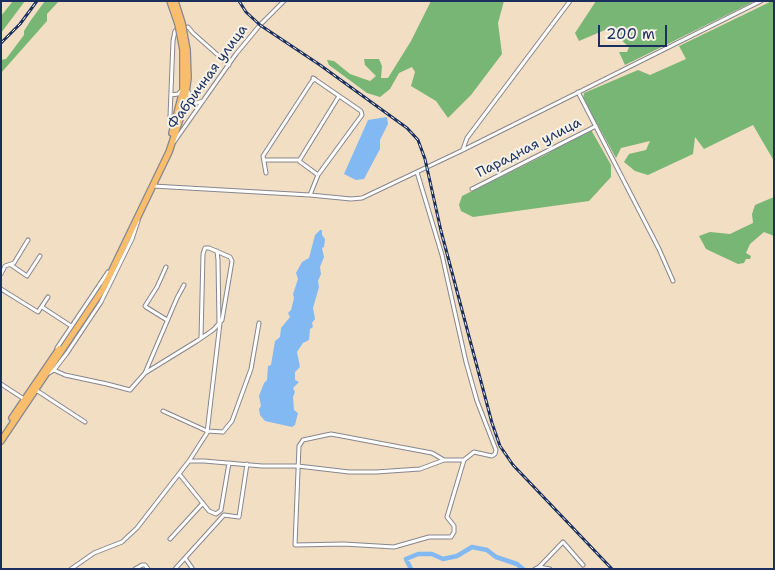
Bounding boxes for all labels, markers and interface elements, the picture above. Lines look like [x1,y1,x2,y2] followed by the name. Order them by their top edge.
[600,15,669,47] scale bar
[164,22,252,132] street label: Фабричная улица
[606,24,655,44] text: 200 m
[474,114,584,182] street label: Парадная улица

